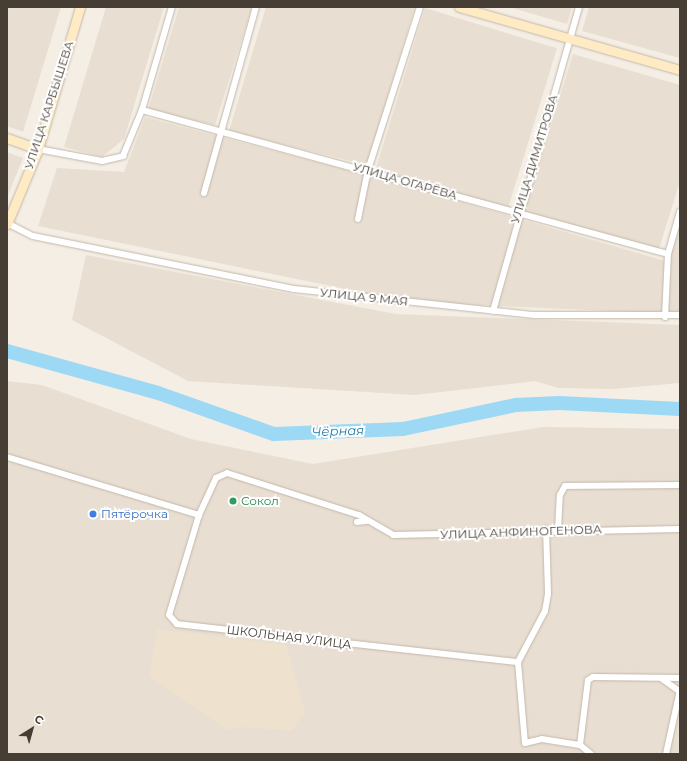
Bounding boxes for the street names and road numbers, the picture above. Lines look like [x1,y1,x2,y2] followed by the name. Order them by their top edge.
[21,39,77,171] street label: УЛИЦА КАРБЫШЕВА
[508,93,560,225] street label: УЛИЦА ДИМИТРОВА
[351,159,459,203] street label: УЛИЦА ОГАРЁВА
[319,285,409,309] street label: УЛИЦА 9 МАЯ
[440,522,602,542] street label: УЛИЦА АНФИНОГЕНОВА
[226,622,352,652] street label: ШКОЛЬНАЯ УЛИЦА

